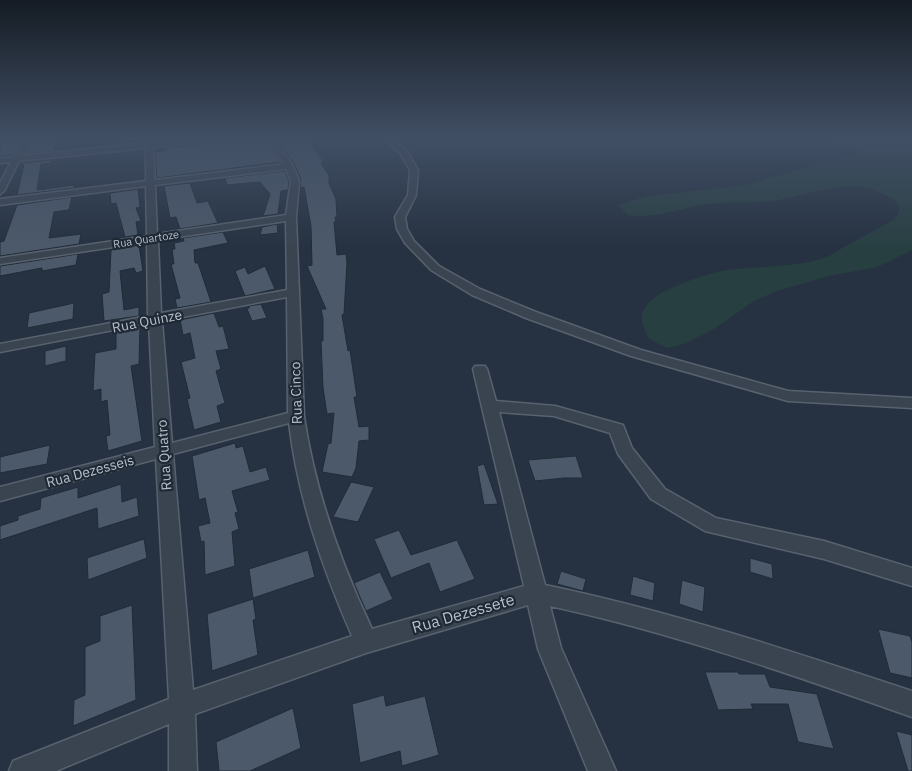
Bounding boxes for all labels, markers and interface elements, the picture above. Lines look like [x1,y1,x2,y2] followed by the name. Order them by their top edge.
[112,227,180,251] street label: Rua Quartoze
[110,305,184,337] street label: Rua Quinze
[286,361,306,425] street label: Rua Cinco
[153,419,175,491] street label: Rua Quatro
[44,451,136,491] street label: Rua Dezesseis
[409,589,517,637] street label: Rua Dezessete

